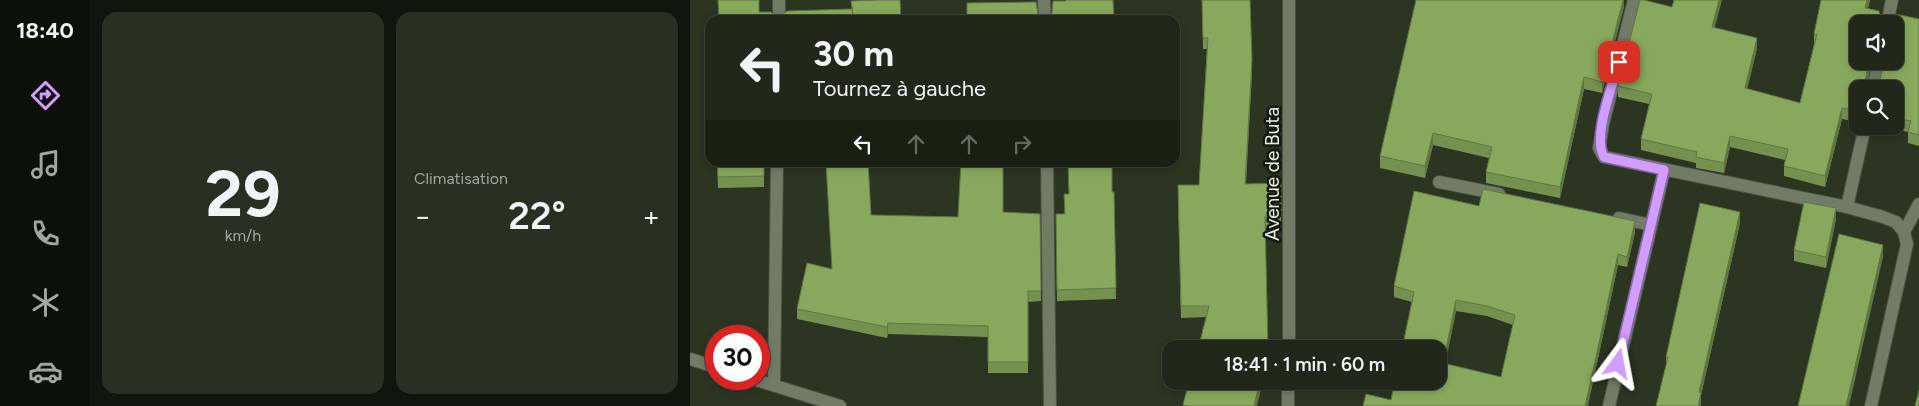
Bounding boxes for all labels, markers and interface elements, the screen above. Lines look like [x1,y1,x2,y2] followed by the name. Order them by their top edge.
[1849,15,1904,135] map controls
[1849,15,1904,70] button: sound
[16,17,74,44] text: 18:40
[813,33,894,75] text: 30 m
[730,35,795,100] icon: left
[1598,41,1640,83] pin
[1605,48,1633,76] icon: arrive
[813,75,986,102] text: Tournez à gauche
[28,78,63,113] icon: directions
[1849,80,1904,135] button: search
[1261,107,1284,241] street label: Avenue de Buta
[849,130,877,158] icon: left
[902,130,930,158] icon: ahead
[955,130,983,158] icon: ahead
[1008,130,1036,158] icon: right
[28,147,63,182] icon: music
[205,154,281,232] text: 29
[414,169,508,188] text: Climatisation
[508,193,566,239] text: 22°
[414,199,431,233] text: −
[643,199,660,233] text: +
[28,216,63,251] icon: phone
[225,226,261,245] text: km/h
[28,285,63,320] icon: climate
[705,325,770,390] speed limit sign: 30
[1591,337,1643,389] position arrow
[1224,353,1385,376] text: 18:41 · 1 min · 60 m
[28,354,63,389] icon: car

